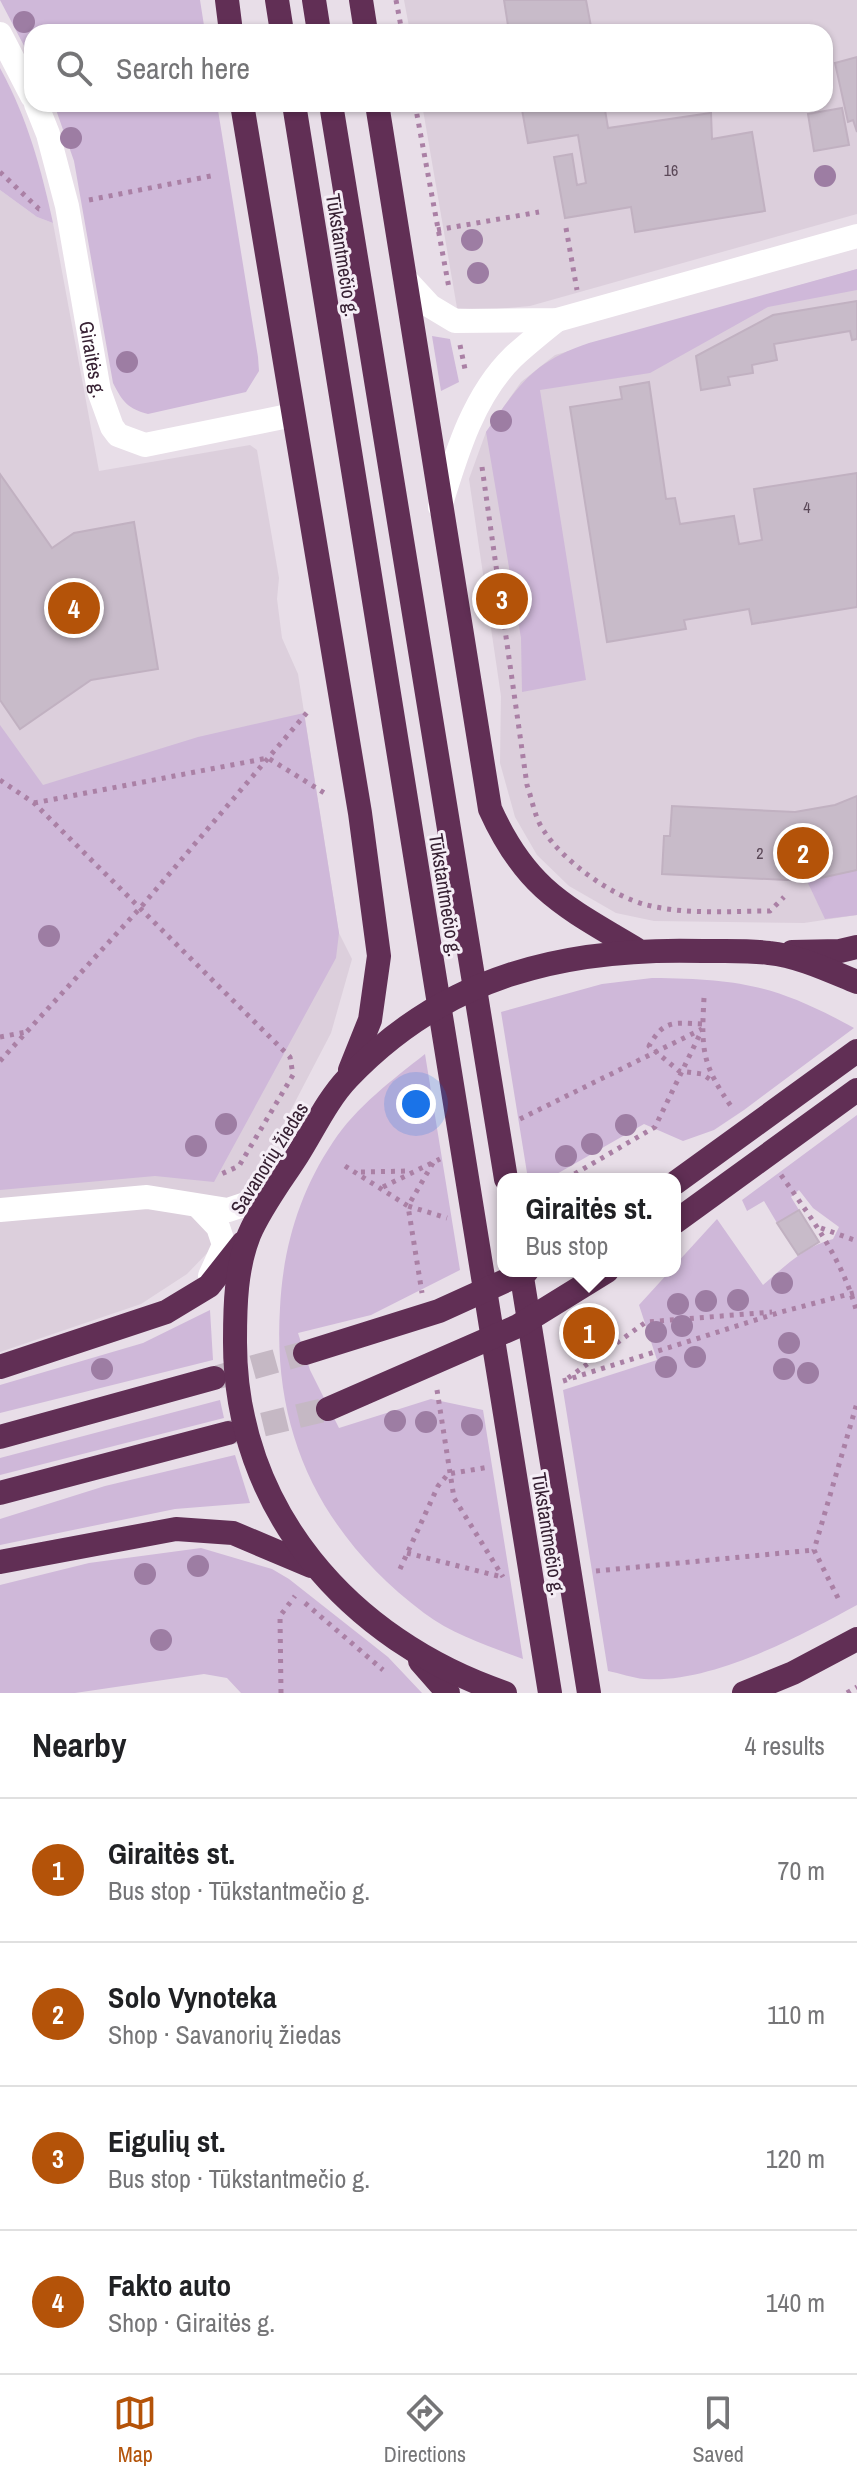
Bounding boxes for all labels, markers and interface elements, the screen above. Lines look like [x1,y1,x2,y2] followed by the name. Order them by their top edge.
[24,24,833,112] search box
[52,46,96,90] icon: search
[116,48,250,88] text: Search here
[664,159,678,181] house number: 16
[320,191,366,319] street label: Tūkstantmečio g.
[74,319,114,401] street label: Giraitės g.
[803,496,811,518] house number: 4
[476,569,528,629] pin: 3
[48,578,100,638] pin: 4
[777,823,829,883] pin: 2
[423,831,469,959] street label: Tūkstantmečio g.
[756,842,764,864] house number: 2
[396,1084,436,1124] your location
[224,1097,314,1219] street label: Savanorių žiedas
[497,1173,681,1277] popup
[525,1188,653,1228] text: Giraitės st.
[525,1228,608,1263] text: Bus stop
[563,1303,615,1363] pin: 1
[526,1470,572,1598] street label: Tūkstantmečio g.
[32,1722,127,1768] text: Nearby
[744,1728,825,1763] text: 4 results
[108,1833,235,1873] text: Giraitės st.
[52,1853,64,1888] text: 1
[778,1853,825,1888] text: 70 m
[108,1873,370,1908] text: Bus stop · Tūkstantmečio g.
[108,1977,277,2017] text: Solo Vynoteka
[52,1997,64,2032] text: 2
[767,1997,825,2032] text: 110 m
[108,2017,342,2052] text: Shop · Savanorių žiedas
[108,2121,226,2161] text: Eigulių st.
[52,2141,64,2176] text: 3
[766,2141,825,2176] text: 120 m
[108,2161,370,2196] text: Bus stop · Tūkstantmečio g.
[108,2265,231,2305] text: Fakto auto
[52,2285,64,2320] text: 4
[766,2285,825,2320] text: 140 m
[108,2305,275,2340] text: Shop · Giraitės g.
[113,2391,157,2469] tab: Map
[384,2391,466,2469] tab: Directions
[693,2391,744,2469] tab: Saved

